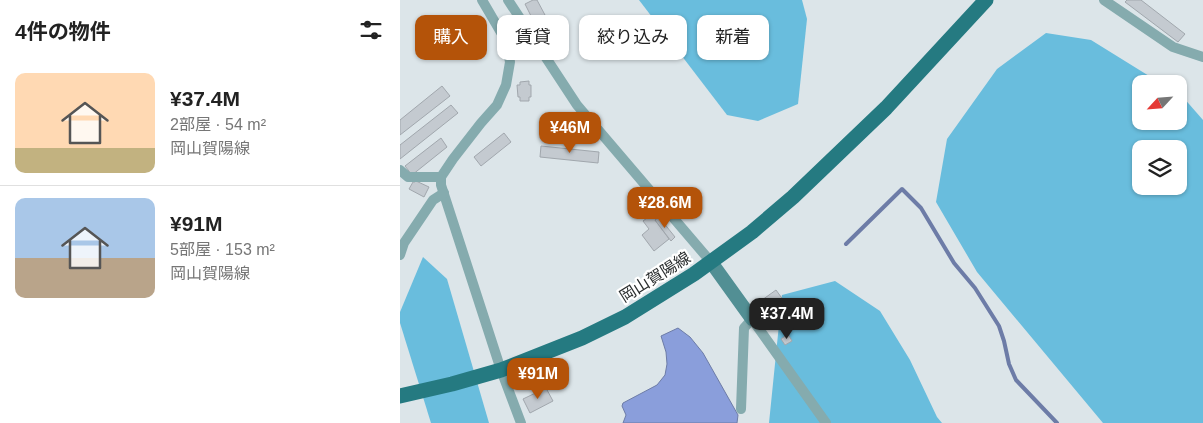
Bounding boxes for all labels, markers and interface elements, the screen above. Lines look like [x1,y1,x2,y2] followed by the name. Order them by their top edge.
[415,15,487,60] chip: 購入
[497,15,569,60] chip: 賃貸
[579,15,687,60] chip: 絞り込み
[697,15,769,60] chip: 新着
[357,16,385,44] icon: filters
[15,20,111,43] text: 4件の物件
[1132,75,1188,130] north arrow
[1132,75,1187,195] map controls
[170,87,240,110] text: ¥37.4M
[55,93,115,153] icon: home
[540,112,600,154] pin: ¥46M
[170,116,266,133] text: 2部屋 · 54 m²
[550,119,590,136] text: ¥46M
[170,140,250,157] text: 岡山賀陽線
[1132,140,1187,195] button: layers
[624,186,706,229] pin: ¥28.6M
[638,194,692,211] text: ¥28.6M
[170,212,223,235] text: ¥91M
[55,218,115,278] icon: home
[170,241,275,258] text: 5部屋 · 153 m²
[617,249,693,305] street label: 岡山賀陽線
[170,265,250,282] text: 岡山賀陽線
[746,298,828,340] pin: ¥37.4M
[760,305,814,322] text: ¥37.4M
[508,358,568,400] pin: ¥91M
[518,365,558,382] text: ¥91M

